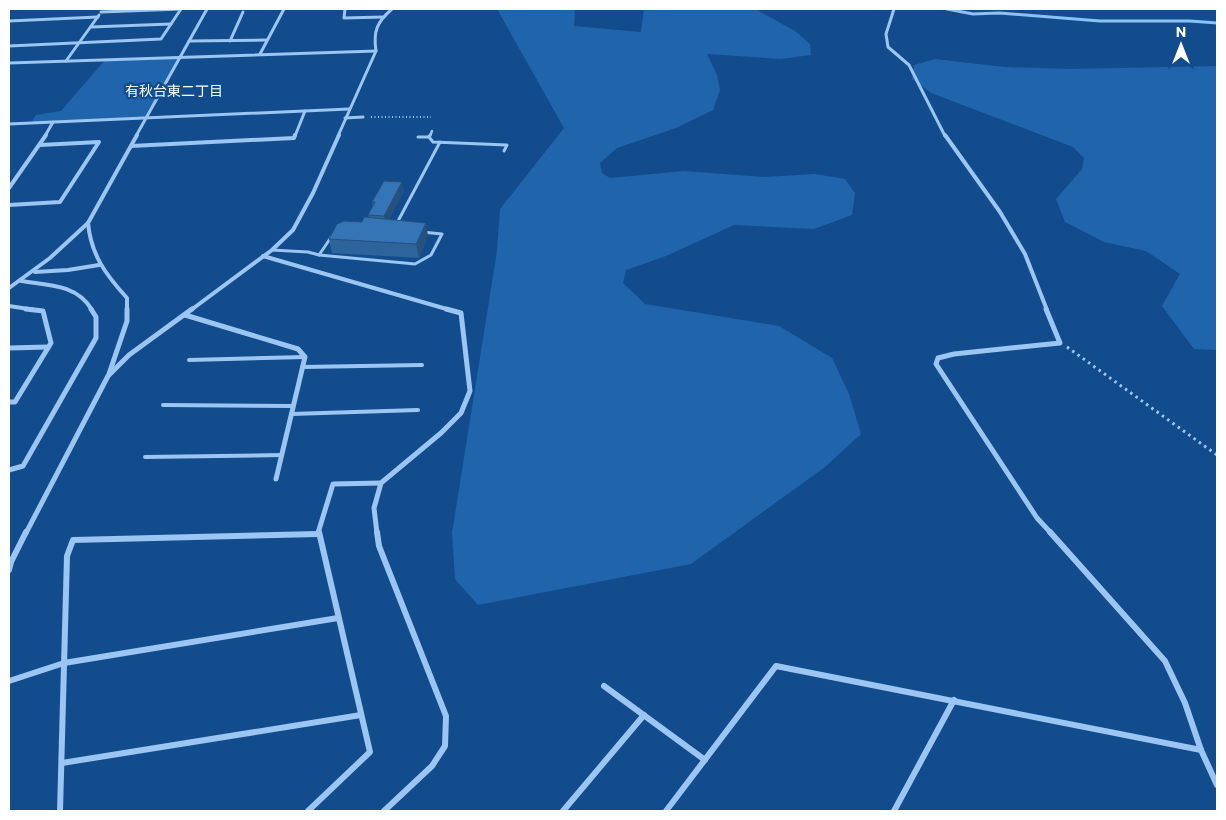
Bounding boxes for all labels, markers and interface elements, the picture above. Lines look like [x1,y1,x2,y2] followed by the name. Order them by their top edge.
[1156,20,1206,70] north arrow
[1176,23,1186,40] text: N
[125,82,223,99] district label: 有秋台東二丁目

